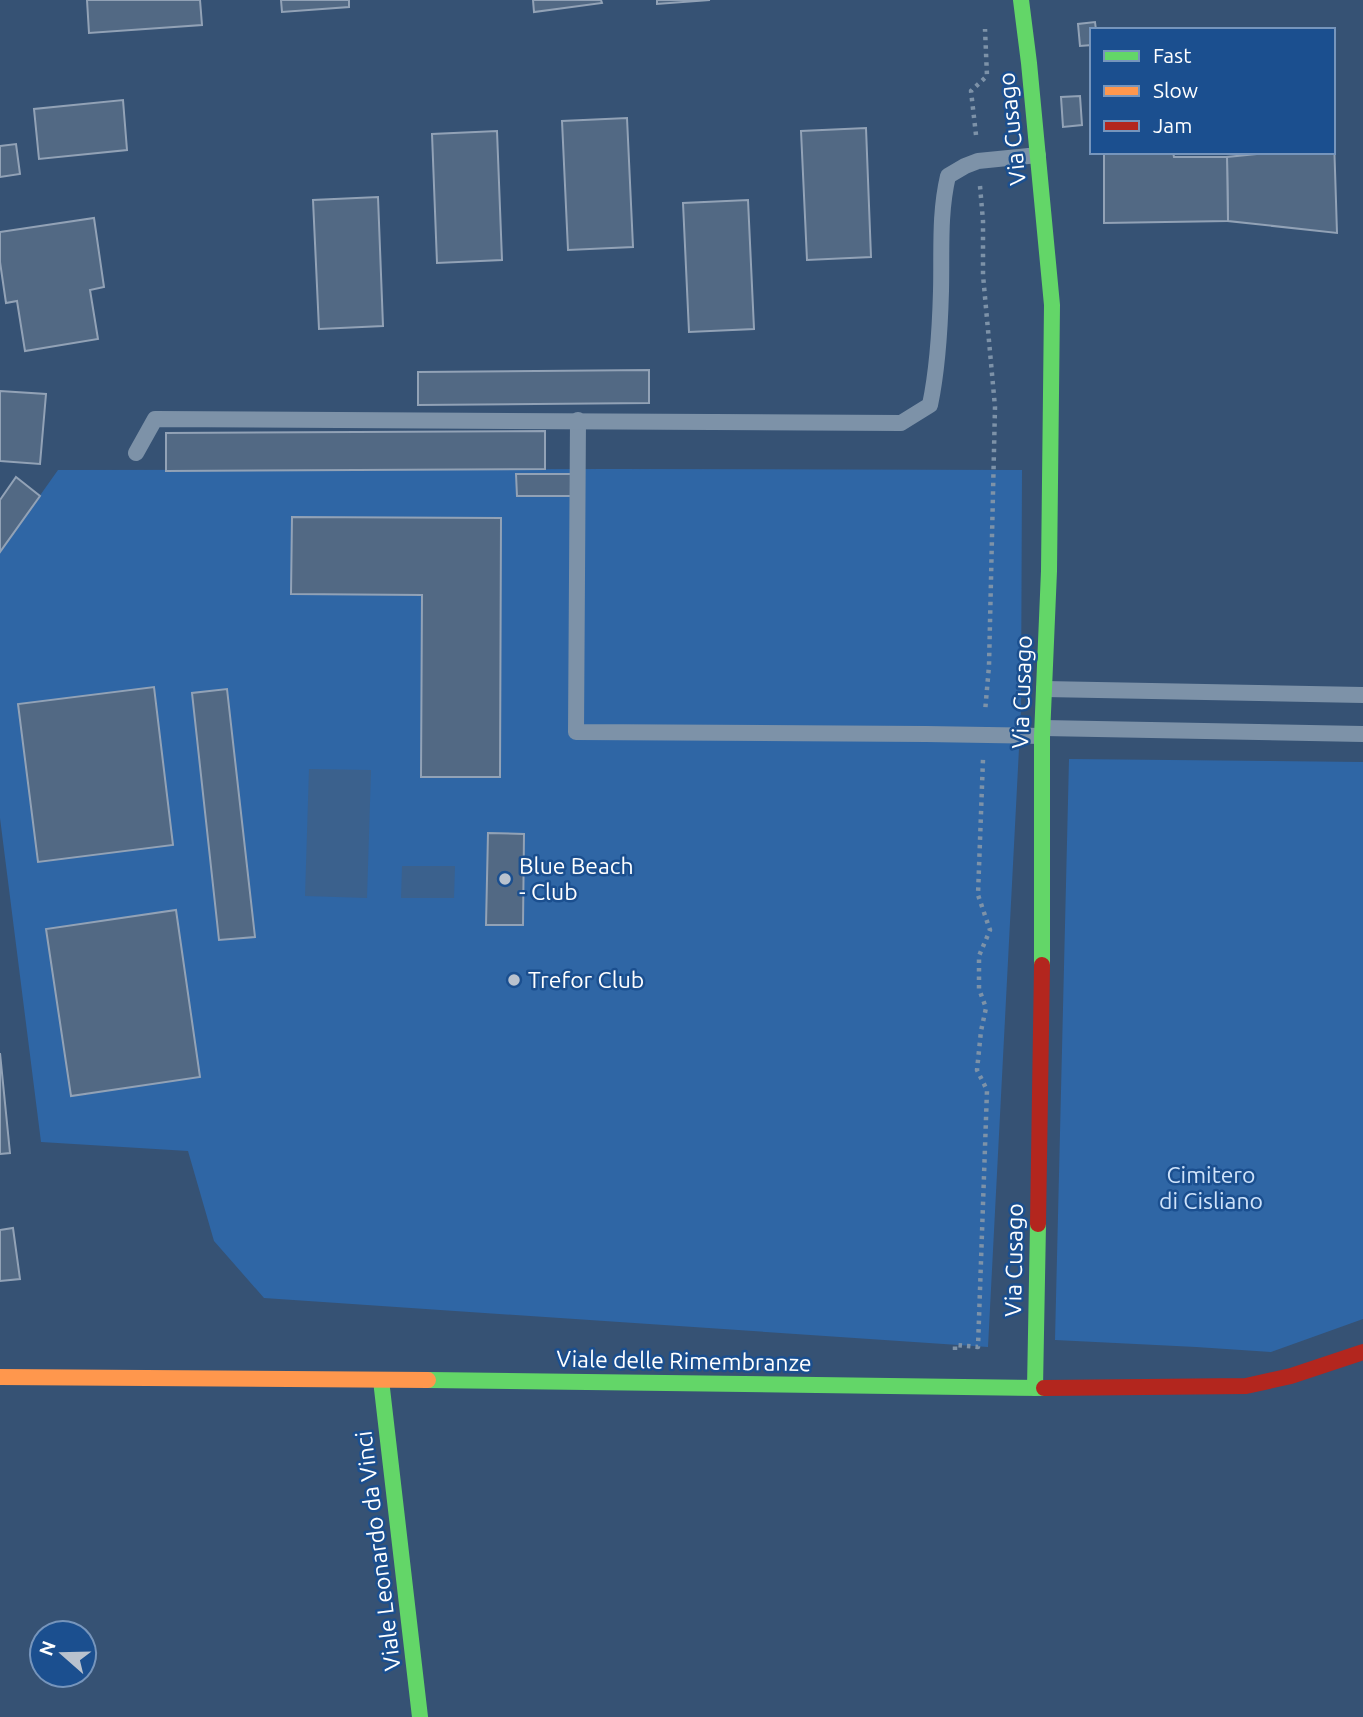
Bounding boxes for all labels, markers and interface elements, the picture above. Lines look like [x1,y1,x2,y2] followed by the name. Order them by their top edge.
[1090,28,1335,154] legend
[1153,43,1191,67] text: Fast
[993,71,1030,187] street label: Via Cusago
[1153,78,1198,102] text: Slow
[1153,113,1192,137] text: Jam
[1007,635,1036,749] street label: Via Cusago
[519,853,634,904] place label: Blue Beach - Club
[497,871,513,887] marker: Blue Beach - Club
[528,967,644,992] place label: Trefor Club
[506,972,522,988] marker: Trefor Club
[1159,1162,1263,1213] park label: Cimitero di Cisliano
[1000,1203,1027,1317] street label: Via Cusago
[556,1346,812,1375] street label: Viale delle Rimembranze
[350,1430,405,1672] street label: Viale Leonardo da Vinci
[28,1619,98,1689] north arrow
[34,1638,60,1659] text: N

